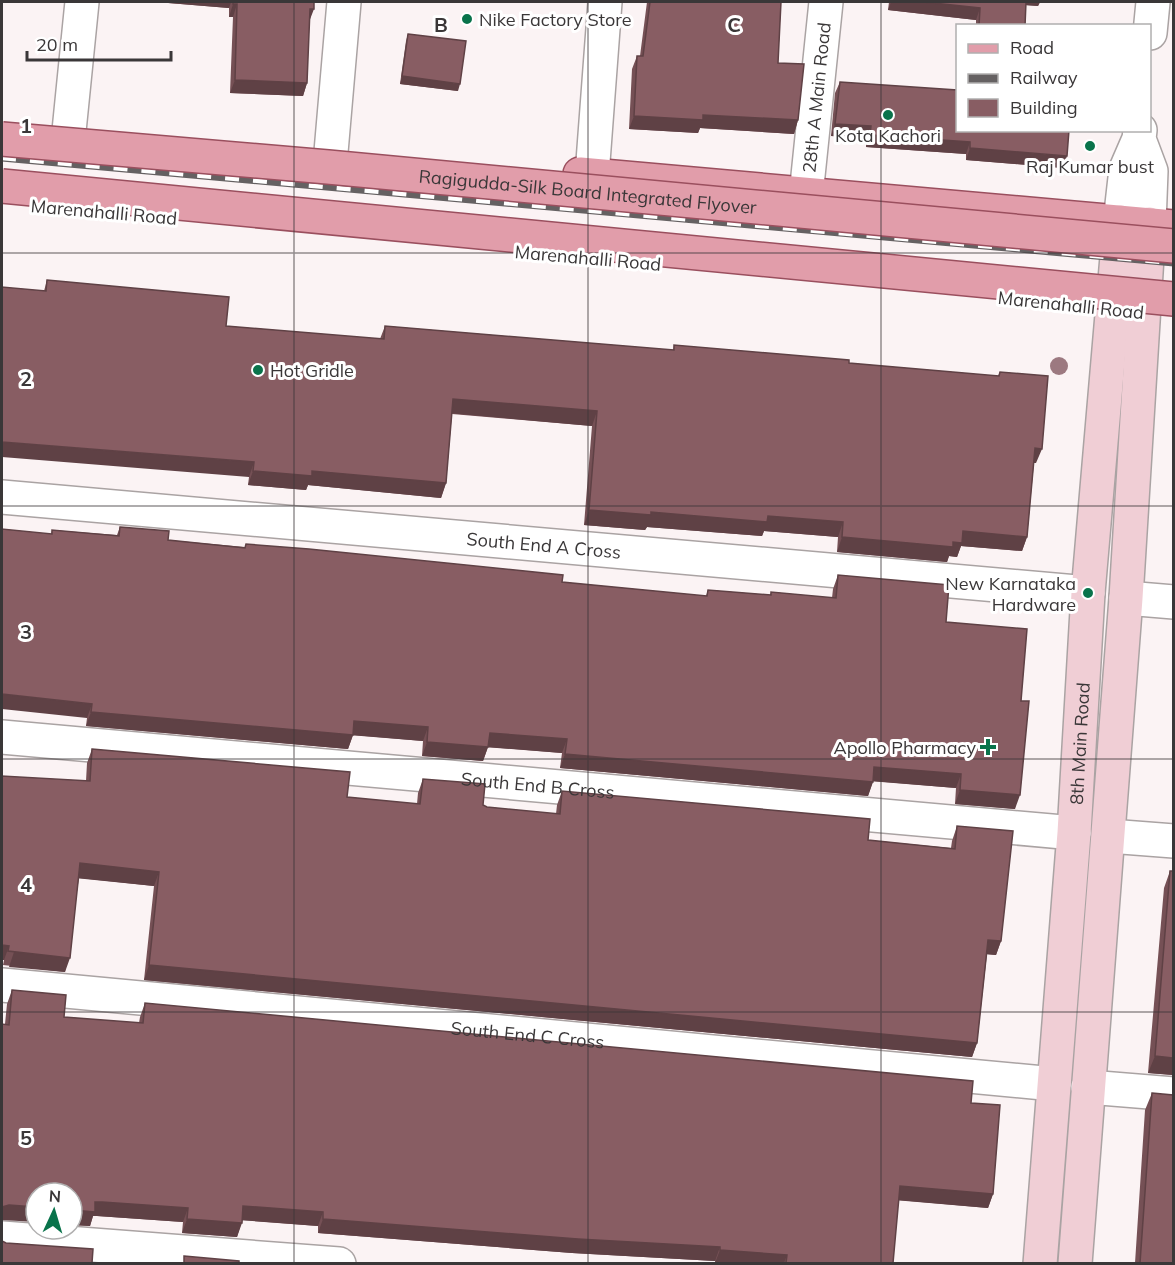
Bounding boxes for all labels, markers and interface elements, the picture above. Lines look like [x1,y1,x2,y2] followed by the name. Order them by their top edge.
[479,8,631,31] place label: Nike Factory Store
[434,12,448,37] text: B
[460,12,474,26] marker: Nike Factory Store
[727,12,741,37] text: C
[797,21,835,174] street label: 28th A Main Road
[27,24,171,62] scale bar
[956,24,1151,132] legend
[36,33,78,56] text: 20 m
[1010,36,1054,59] text: Road
[1010,66,1078,89] text: Railway
[1010,96,1078,119] text: Building
[881,108,895,122] marker: Kota Kachori
[20,113,32,138] text: 1
[835,124,941,147] place label: Kota Kachori
[1083,139,1097,153] marker: Raj Kumar bust
[1026,155,1154,178] place label: Raj Kumar bust
[418,164,758,219] street label: Ragigudda-Silk Board Integrated Flyover
[30,194,178,230] street label: Marenahalli Road
[514,240,662,276] street label: Marenahalli Road
[997,286,1145,324] street label: Marenahalli Road
[270,359,354,382] place label: Hot Gridle
[251,363,265,377] marker: Hot Gridle
[20,366,32,391] text: 2
[466,527,622,563] street label: South End A Cross
[945,572,1076,616] place label: New Karnataka Hardware
[1081,586,1095,600] marker: New Karnataka Hardware
[20,619,32,644] text: 3
[1064,682,1094,805] street label: 8th Main Road
[833,736,976,759] place label: Apollo Pharmacy
[981,740,995,754] marker: Apollo Pharmacy
[460,767,616,803] street label: South End B Cross
[20,872,32,897] text: 4
[450,1016,606,1053] street label: South End C Cross
[20,1125,32,1150] text: 5
[24,1181,84,1241] north arrow
[48,1186,62,1206] text: N

